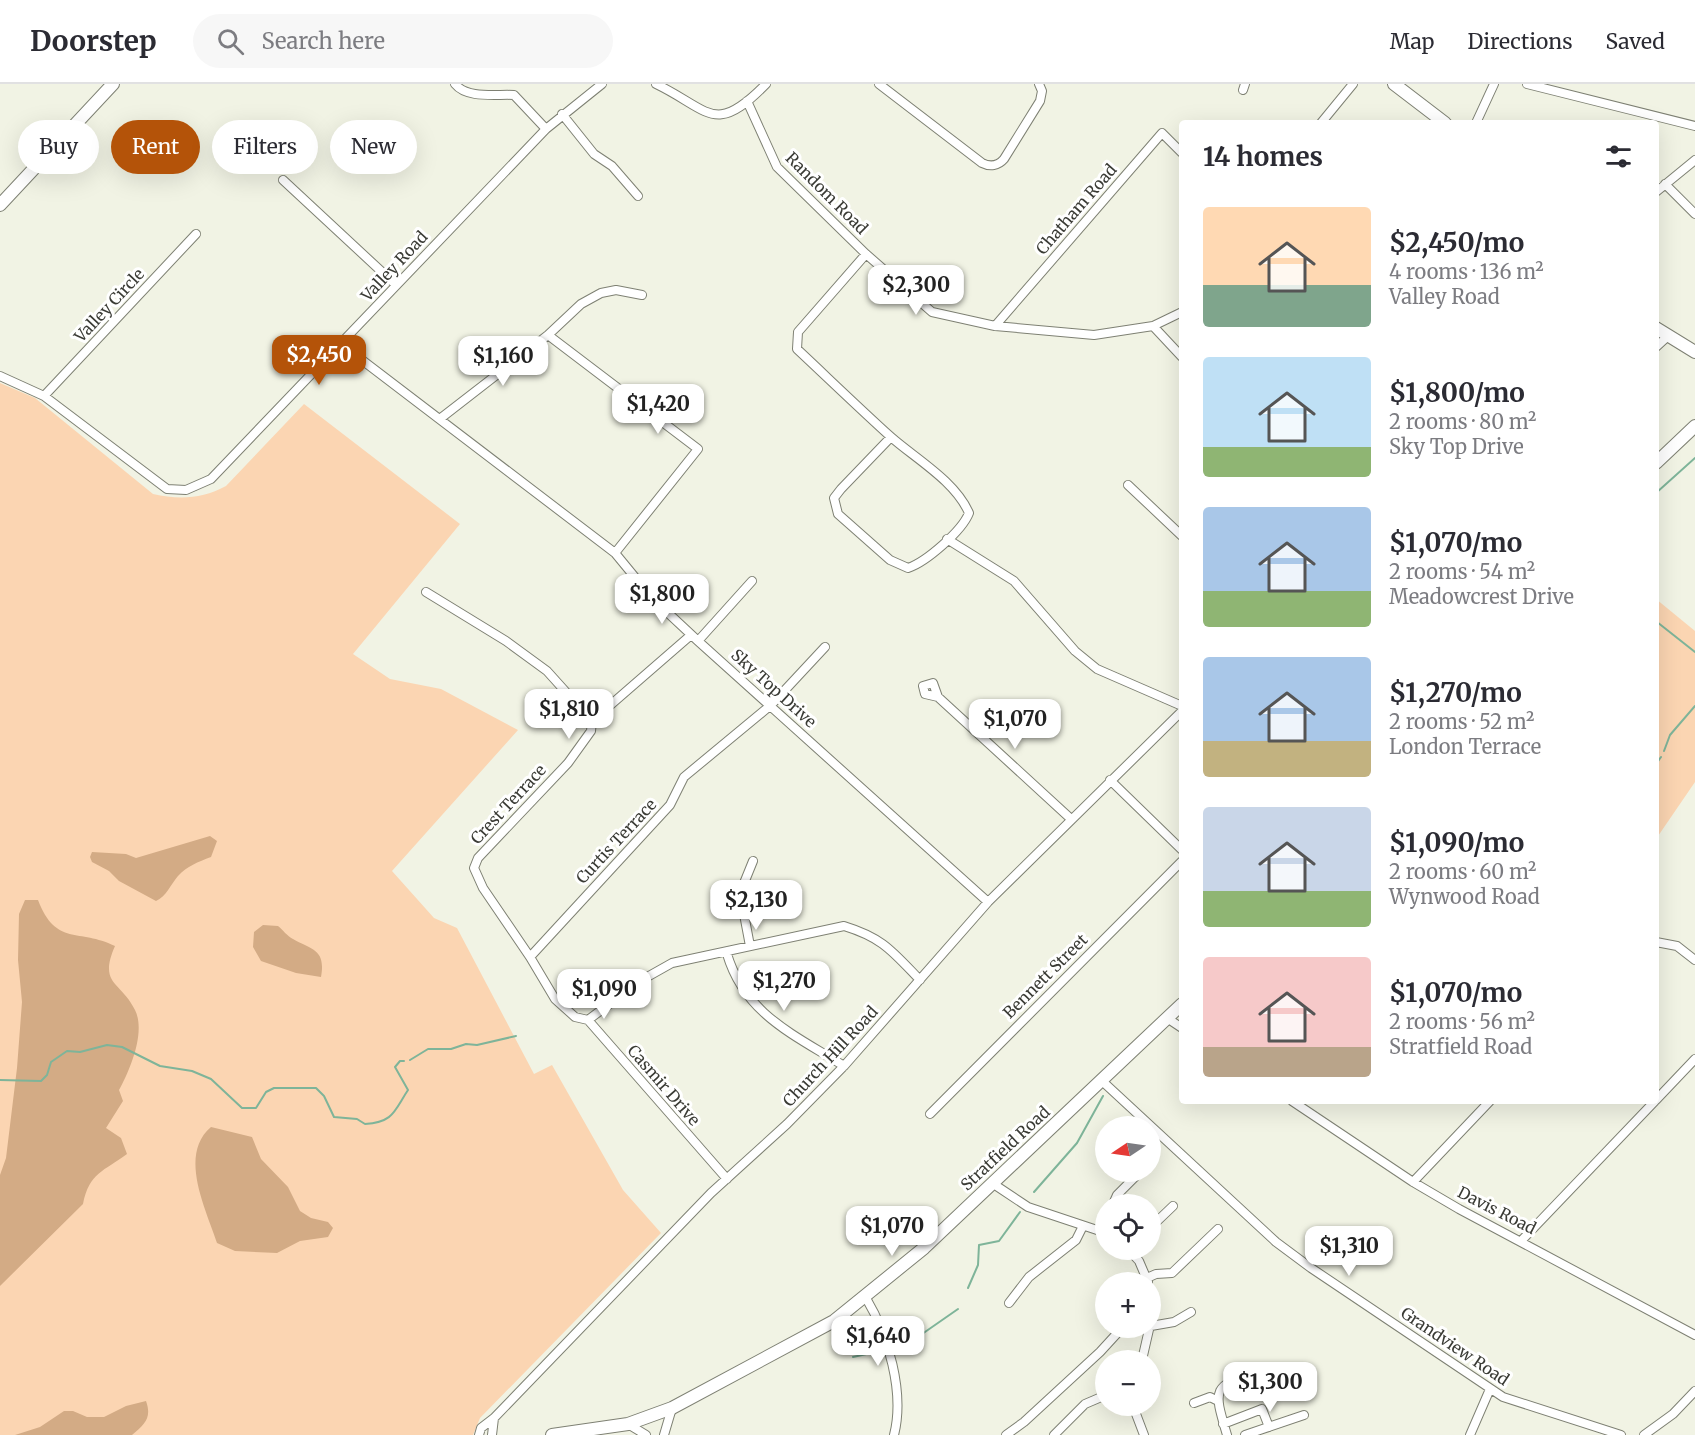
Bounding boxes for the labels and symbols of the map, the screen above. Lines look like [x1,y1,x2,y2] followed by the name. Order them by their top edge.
[782,148,872,238] street label: Random Road
[1031,159,1121,258] street label: Chatham Road
[356,226,432,306] street label: Valley Road
[69,264,148,347] street label: Valley Circle
[867,265,965,316] pin: $2,300
[270,335,368,386] pin: $2,450
[454,336,552,387] pin: $1,160
[609,384,707,435] pin: $1,420
[613,574,711,625] pin: $1,800
[727,645,821,731] street label: Sky Top Drive
[520,689,618,740] pin: $1,810
[966,699,1064,750] pin: $1,070
[466,760,550,848] street label: Crest Terrace
[572,794,660,888] street label: Curtis Terrace
[707,880,805,931] pin: $2,130
[999,929,1092,1022] street label: Bennett Street
[735,961,833,1012] pin: $1,270
[555,969,653,1020] pin: $1,090
[778,1001,882,1110] street label: Church Hill Road
[623,1041,705,1129] street label: Casmir Drive
[956,1101,1054,1194] street label: Stratfield Road
[1095,1116,1161,1182] north arrow
[1454,1182,1540,1238] street label: Davis Road
[843,1206,941,1257] pin: $1,070
[1300,1226,1398,1277] pin: $1,310
[1397,1302,1513,1390] street label: Grandview Road
[829,1316,927,1367] pin: $1,640
[1221,1362,1319,1413] pin: $1,300

